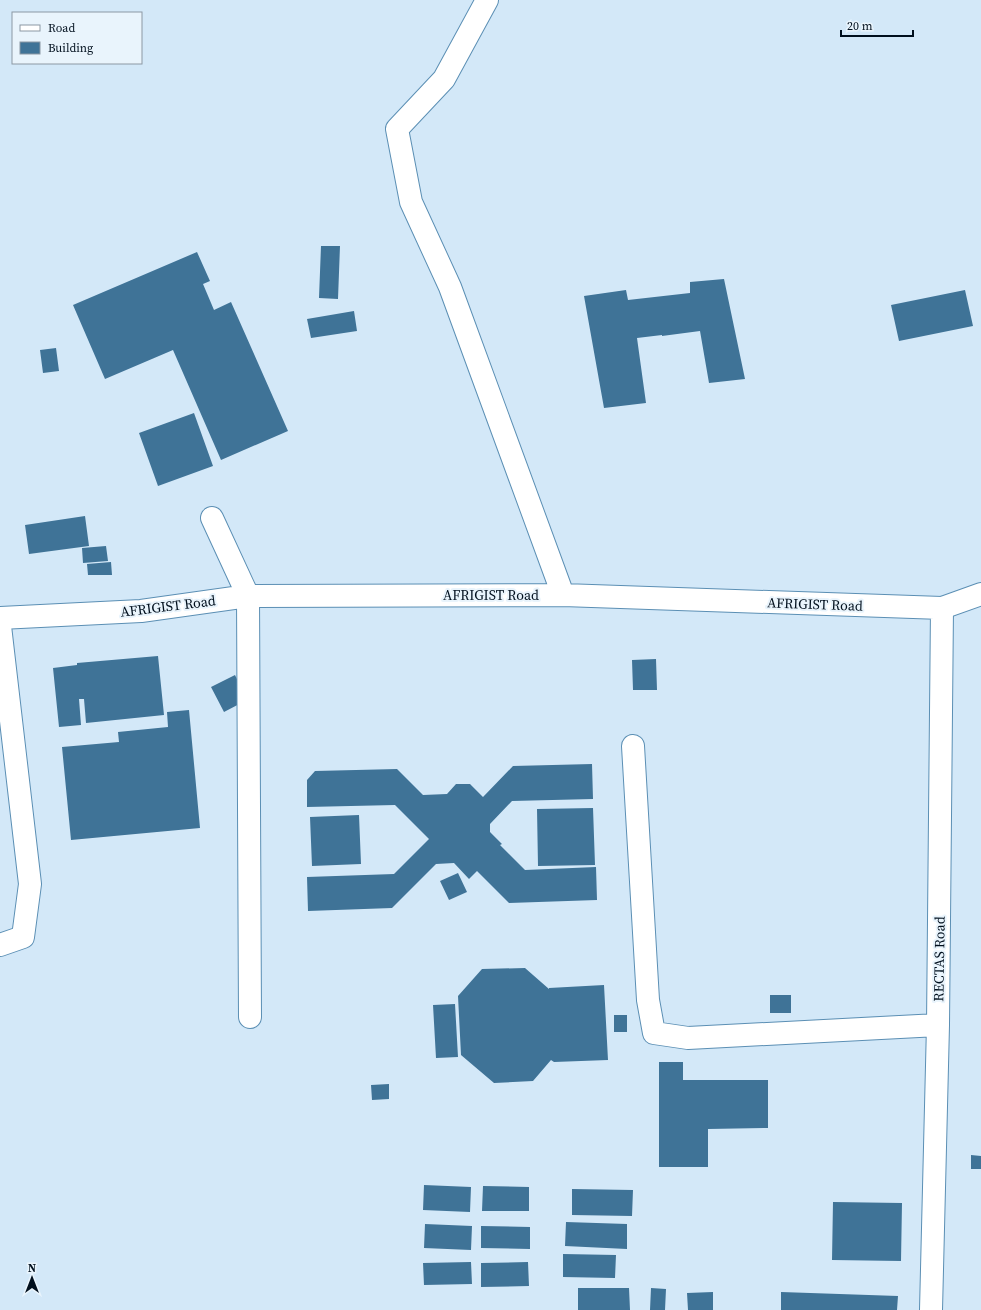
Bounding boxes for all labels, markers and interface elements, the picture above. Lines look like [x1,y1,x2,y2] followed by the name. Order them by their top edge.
[12,12,142,64] legend
[841,12,913,38] scale bar
[847,18,873,34] text: 20 m
[48,20,75,36] text: Road
[48,40,93,56] text: Building
[443,585,539,605] street label: AFRIGIST Road
[119,590,217,622] street label: AFRIGIST Road
[767,592,863,616] street label: AFRIGIST Road
[928,916,950,1002] street label: RECTAS Road
[12,1258,52,1298] north arrow
[28,1261,36,1276] text: N

